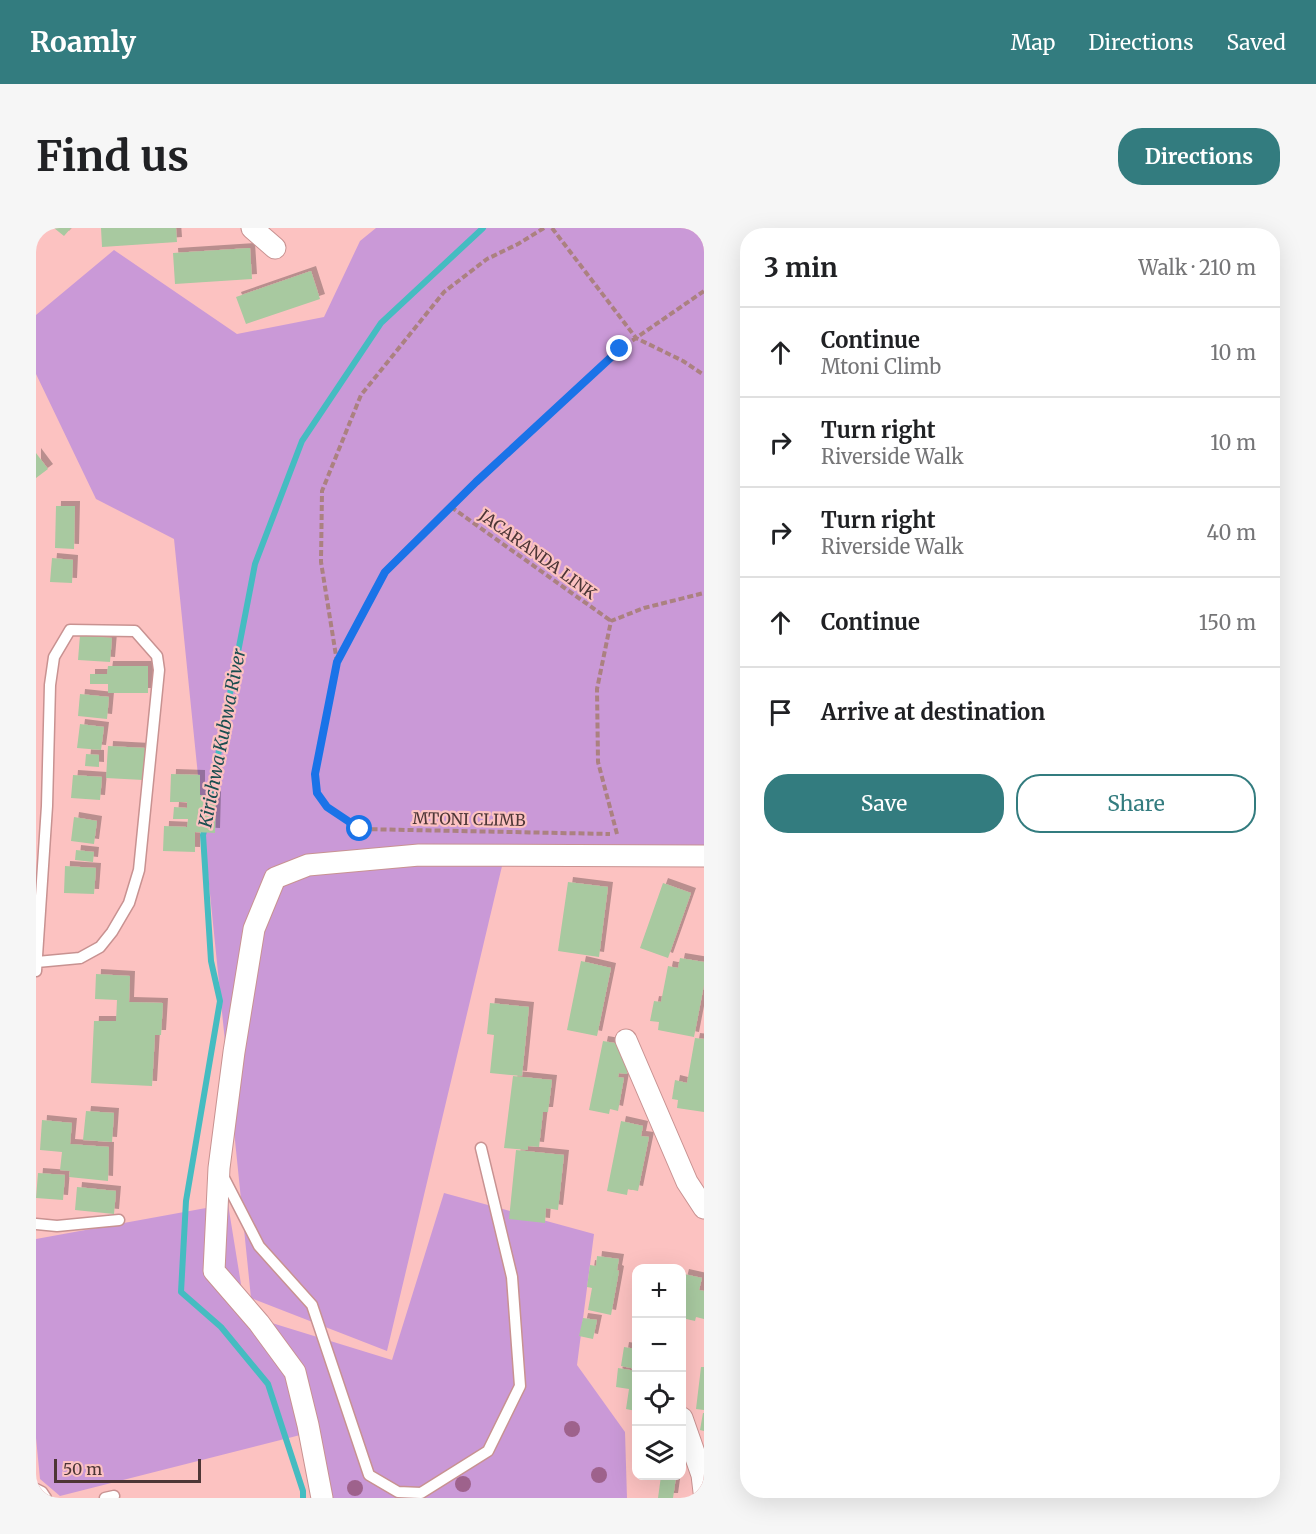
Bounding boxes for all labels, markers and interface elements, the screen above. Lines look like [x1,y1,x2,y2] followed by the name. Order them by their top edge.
[30,24,136,60] text: Roamly
[1011,29,1055,56] text: Map
[1088,29,1193,56] text: Directions
[1226,29,1286,56] text: Saved
[1118,128,1280,185] button: Directions
[36,130,189,182] text: Find us
[764,251,838,284] text: 3 min
[1139,255,1256,280] text: Walk · 210 m
[821,326,920,354] text: Continue
[606,335,632,361] route end
[764,336,797,369] icon: ahead
[1210,340,1256,365] text: 10 m
[821,354,941,379] text: Mtoni Climb
[821,416,935,444] text: Turn right
[764,426,797,459] icon: right
[1210,430,1256,455] text: 10 m
[821,444,964,469] text: Riverside Walk
[475,504,601,604] street label: JACARANDA LINK
[821,506,935,534] text: Turn right
[764,516,797,549] icon: right
[1206,520,1256,545] text: 40 m
[821,534,964,559] text: Riverside Walk
[764,606,797,639] icon: ahead
[821,608,920,636] text: Continue
[1199,610,1256,635] text: 150 m
[193,646,251,830] water label: Kirichwa Kubwa River
[764,696,797,729] icon: arrive
[821,698,1045,726] text: Arrive at destination
[764,774,1004,833] button: Save
[1016,774,1256,833] button: Share
[412,808,526,830] street label: MTONI CLIMB
[346,815,372,841] route start
[632,1264,686,1480] map controls
[632,1264,686,1318] button: +
[632,1318,686,1372] button: −
[632,1372,686,1426] button: locate
[632,1426,686,1480] button: layers
[54,1456,201,1484] scale bar
[63,1459,102,1479] text: 50 m

